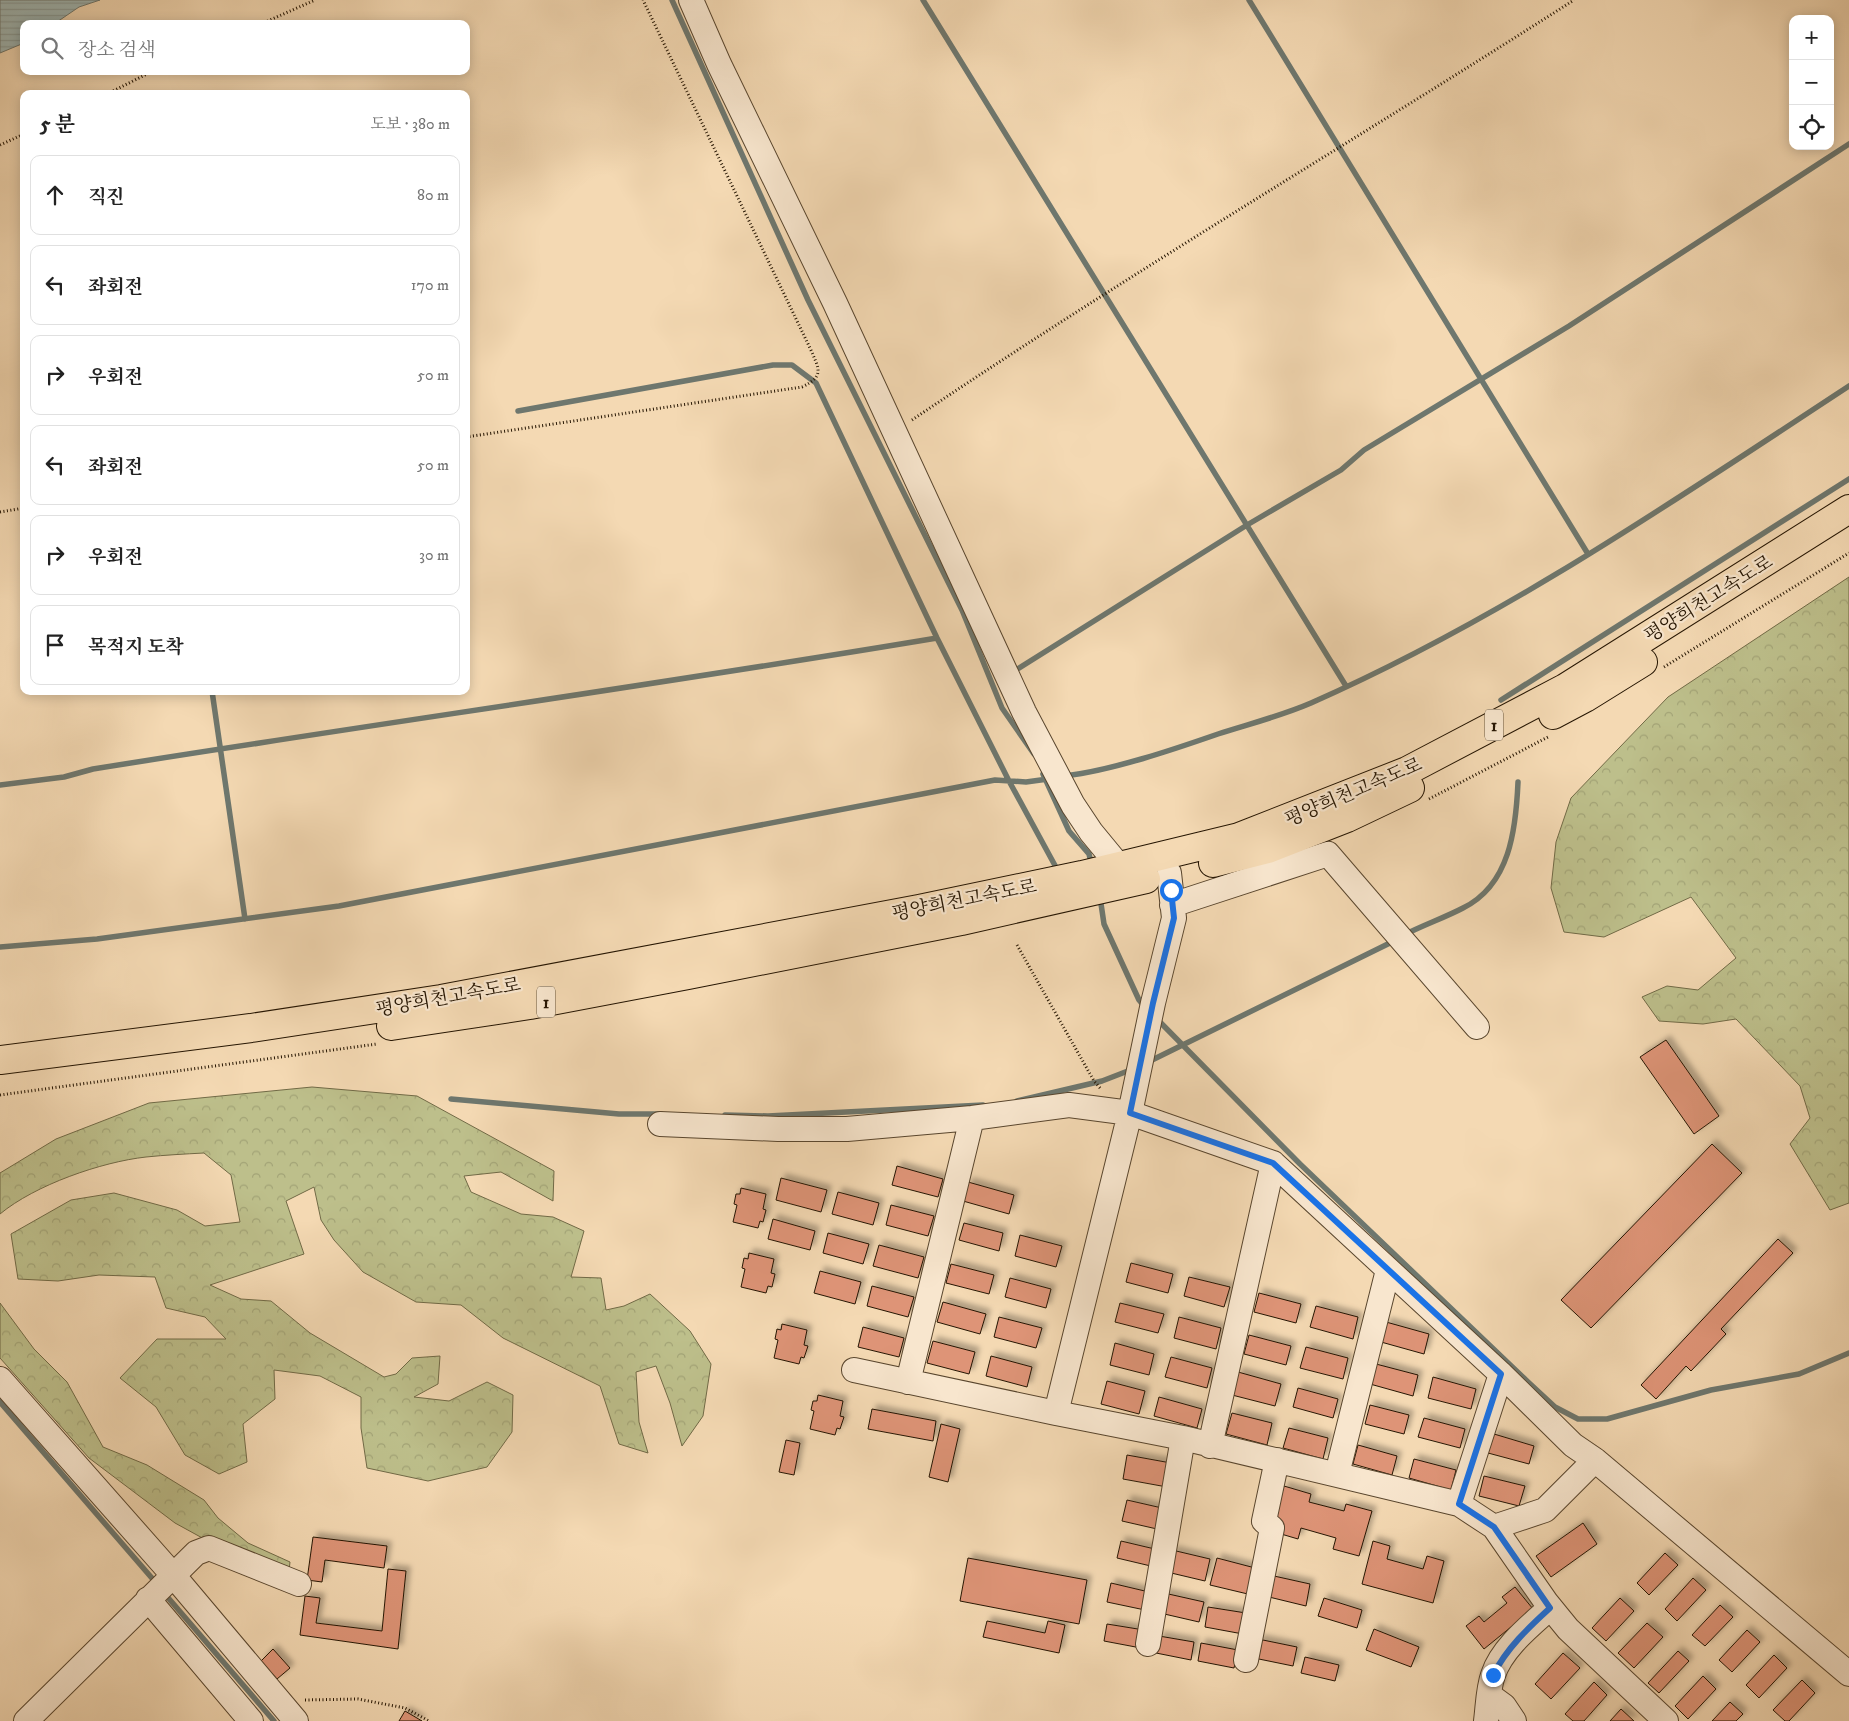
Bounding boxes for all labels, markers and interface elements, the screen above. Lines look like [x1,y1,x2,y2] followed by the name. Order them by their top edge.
[1789,15,1834,150] map controls
[1789,15,1834,60] button: +
[20,20,470,75] search box
[38,34,66,62] icon: search
[78,39,156,62] text: 장소 검색
[1789,60,1834,105] button: −
[1789,105,1834,150] button: locate
[40,112,75,138] text: 5 분
[370,114,450,134] text: 도보 · 380 m
[41,181,69,209] icon: ahead
[417,185,449,205] text: 80 m
[88,186,125,209] text: 직진
[41,271,69,299] icon: left
[411,275,449,295] text: 170 m
[88,276,143,299] text: 좌회전
[41,361,69,389] icon: right
[417,365,449,385] text: 50 m
[88,366,143,389] text: 우회전
[41,451,69,479] icon: left
[417,455,449,475] text: 50 m
[88,456,143,479] text: 좌회전
[41,541,69,569] icon: right
[419,545,449,565] text: 30 m
[88,546,143,569] text: 우회전
[1640,551,1777,648] street label: 평양희천고속도로
[41,631,69,659] icon: arrive
[88,636,184,659] text: 목적지 도착
[1485,710,1503,740] road number: 1
[1282,753,1426,832] street label: 평양희천고속도로
[890,875,1039,926] street label: 평양희천고속도로
[1160,879,1183,902] route start
[374,973,523,1022] street label: 평양희천고속도로
[537,986,555,1018] road number: 1
[1482,1664,1505,1687] route end

